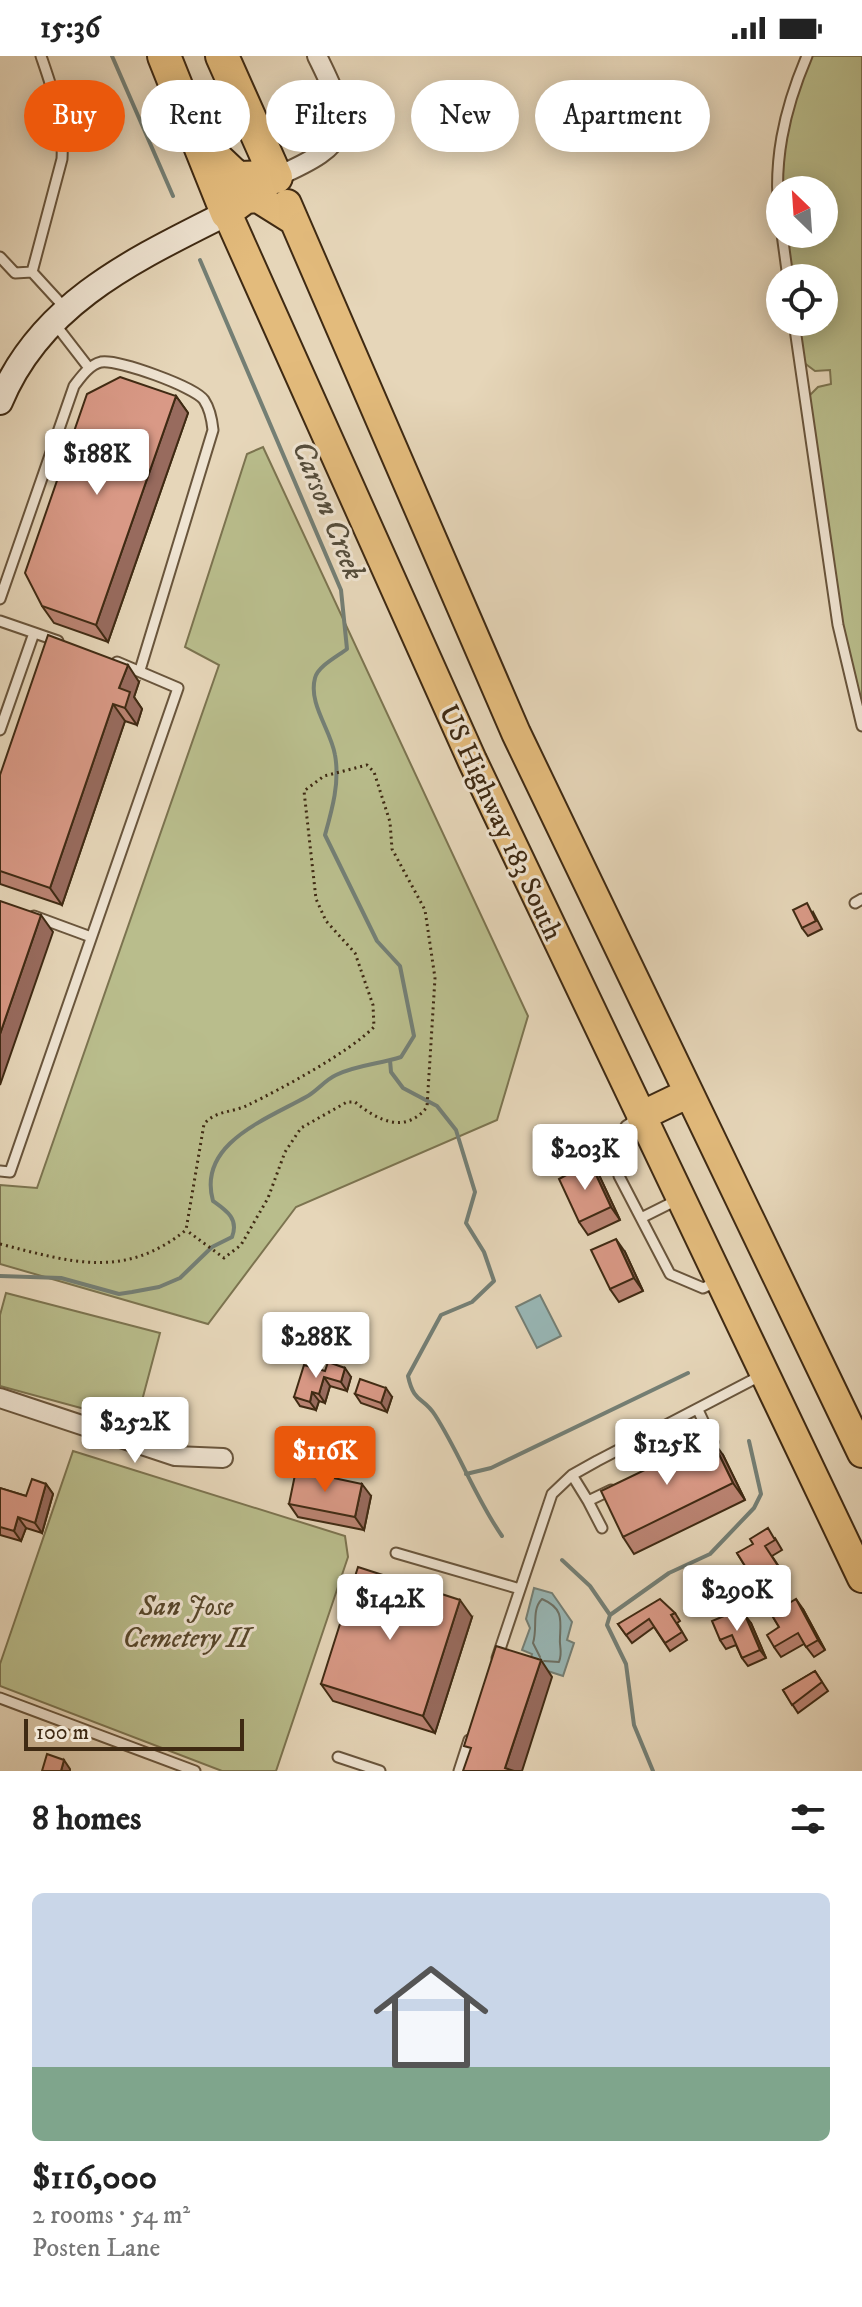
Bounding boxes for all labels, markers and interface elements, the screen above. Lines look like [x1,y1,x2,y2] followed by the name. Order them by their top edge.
[40,10,100,47] text: 15:36
[24,80,125,152] chip: Buy
[141,80,250,152] chip: Rent
[266,80,395,152] chip: Filters
[411,80,519,152] chip: New
[535,80,710,152] chip: Apartment
[766,176,838,248] north arrow
[766,176,838,336] map controls
[766,264,838,336] button: locate
[41,429,153,497] pin: $188K
[283,435,372,586] water label: Carson Creek
[63,438,131,471] text: $188K
[431,699,571,946] street label: US Highway 183 South
[529,1124,641,1192] pin: $203K
[551,1133,619,1166] text: $203K
[260,1312,372,1380] pin: $288K
[280,1321,352,1354] text: $288K
[79,1397,191,1465] pin: $252K
[100,1406,170,1439] text: $252K
[611,1419,723,1487] pin: $125K
[269,1426,381,1494] pin: $116K
[633,1428,701,1461] text: $125K
[293,1435,357,1468] text: $116K
[681,1565,793,1633] pin: $290K
[334,1574,446,1642] pin: $142K
[701,1574,773,1607] text: $290K
[355,1583,425,1616] text: $142K
[123,1589,255,1656] park label: San Jose Cemetery II
[24,1715,244,1751] scale bar
[36,1719,89,1746] text: 100 m
[786,1797,830,1841] icon: filters
[32,1798,141,1840] text: 8 homes
[359,1945,503,2089] icon: home
[32,2157,157,2199] text: $116,000
[32,2199,190,2232] text: 2 rooms · 54 m²
[32,2232,160,2265] text: Posten Lane

